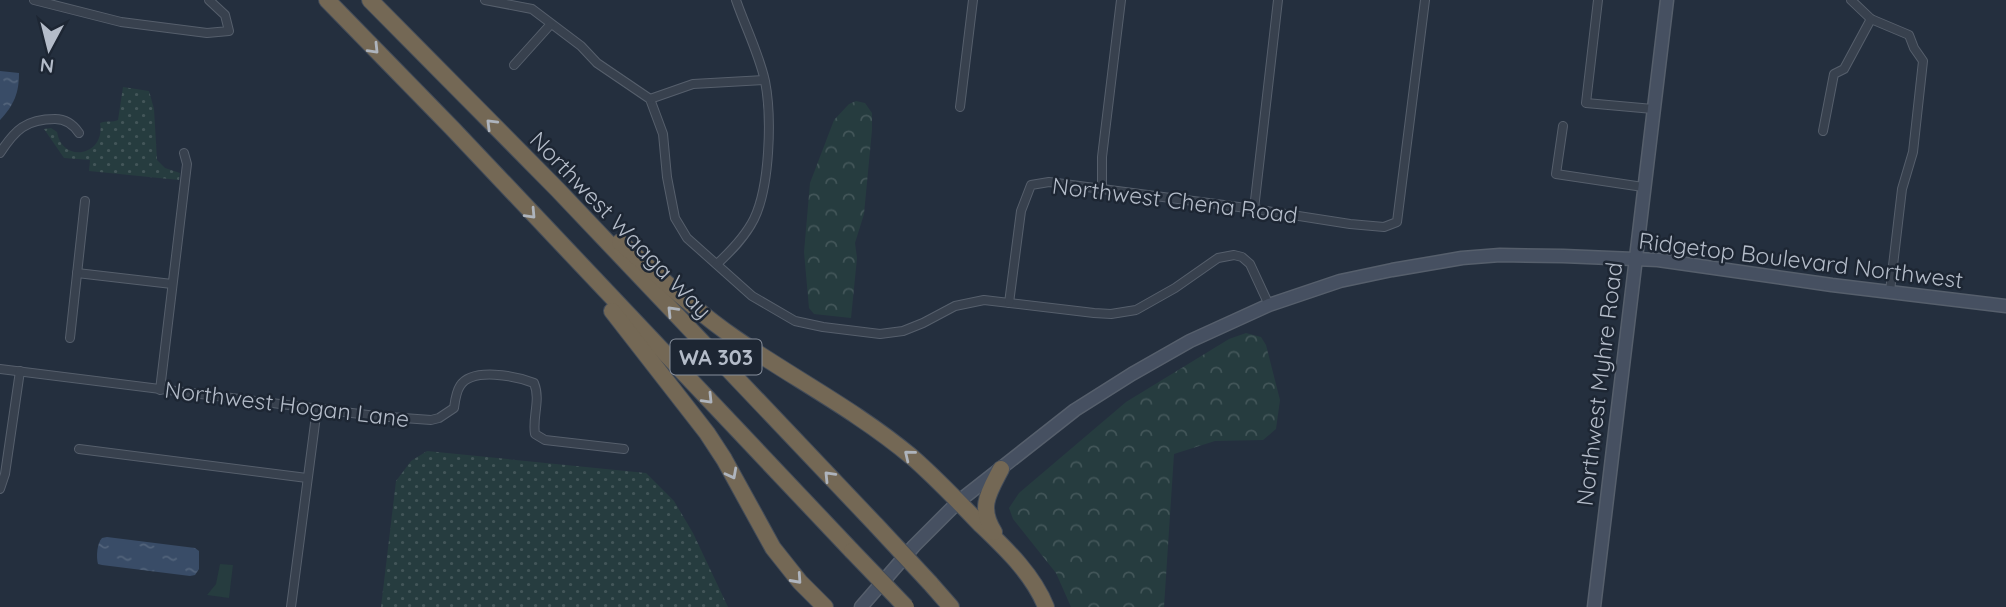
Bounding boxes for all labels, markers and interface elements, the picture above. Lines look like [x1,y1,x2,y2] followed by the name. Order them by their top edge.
[14,14,84,84] north arrow
[366,41,379,54] one-way arrow
[39,53,55,79] text: N
[486,119,499,132] one-way arrow
[524,125,718,325] street label: Northwest Waaga Way
[1051,171,1299,229] street label: Northwest Chena Road
[523,205,536,218] one-way arrow
[1637,226,1965,294] street label: Ridgetop Boulevard Northwest
[1570,260,1628,508] street label: Northwest Myhre Road
[668,306,681,319] one-way arrow
[670,340,762,374] road number: WA 303
[163,375,411,433] street label: Northwest Hogan Lane
[699,391,712,404] one-way arrow
[904,451,917,463] one-way arrow
[724,467,737,479] one-way arrow
[824,471,837,484] one-way arrow
[789,571,801,584] one-way arrow

